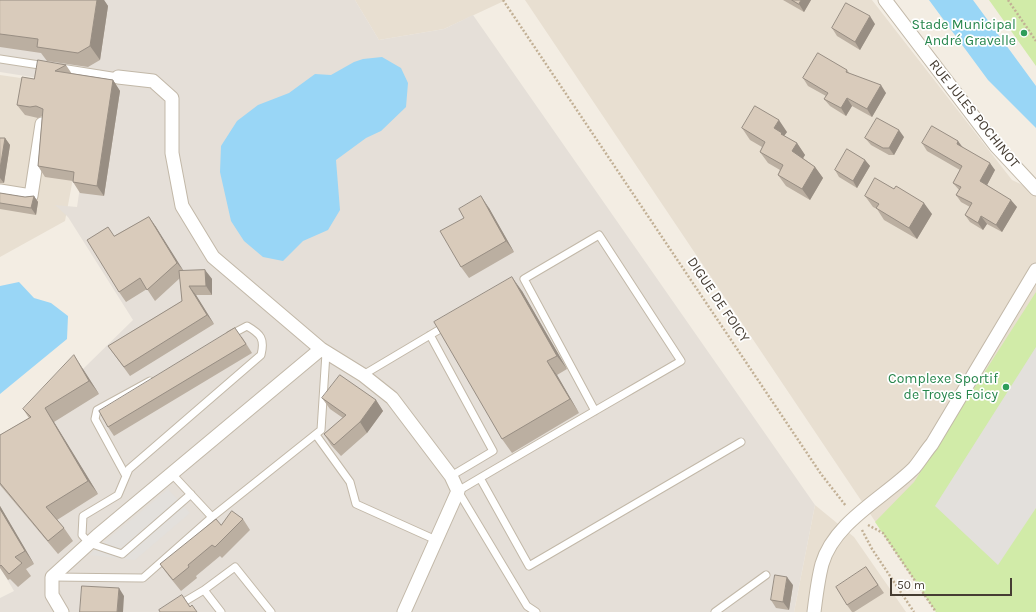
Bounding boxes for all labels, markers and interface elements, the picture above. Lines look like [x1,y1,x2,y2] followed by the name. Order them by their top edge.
[912,17,1016,50] place label: Stade Municipal André Gravelle
[1019,28,1029,38] marker: Stade Municipal André Gravelle
[925,57,1023,171] street label: RUE JULES POCHINOT
[683,254,753,346] street label: DIGUE DE FOICY
[888,371,998,404] place label: Complexe Sportif de Troyes Foicy
[1001,382,1011,392] marker: Complexe Sportif de Troyes Foicy
[892,570,1014,596] scale bar
[897,578,925,592] text: 50 m

